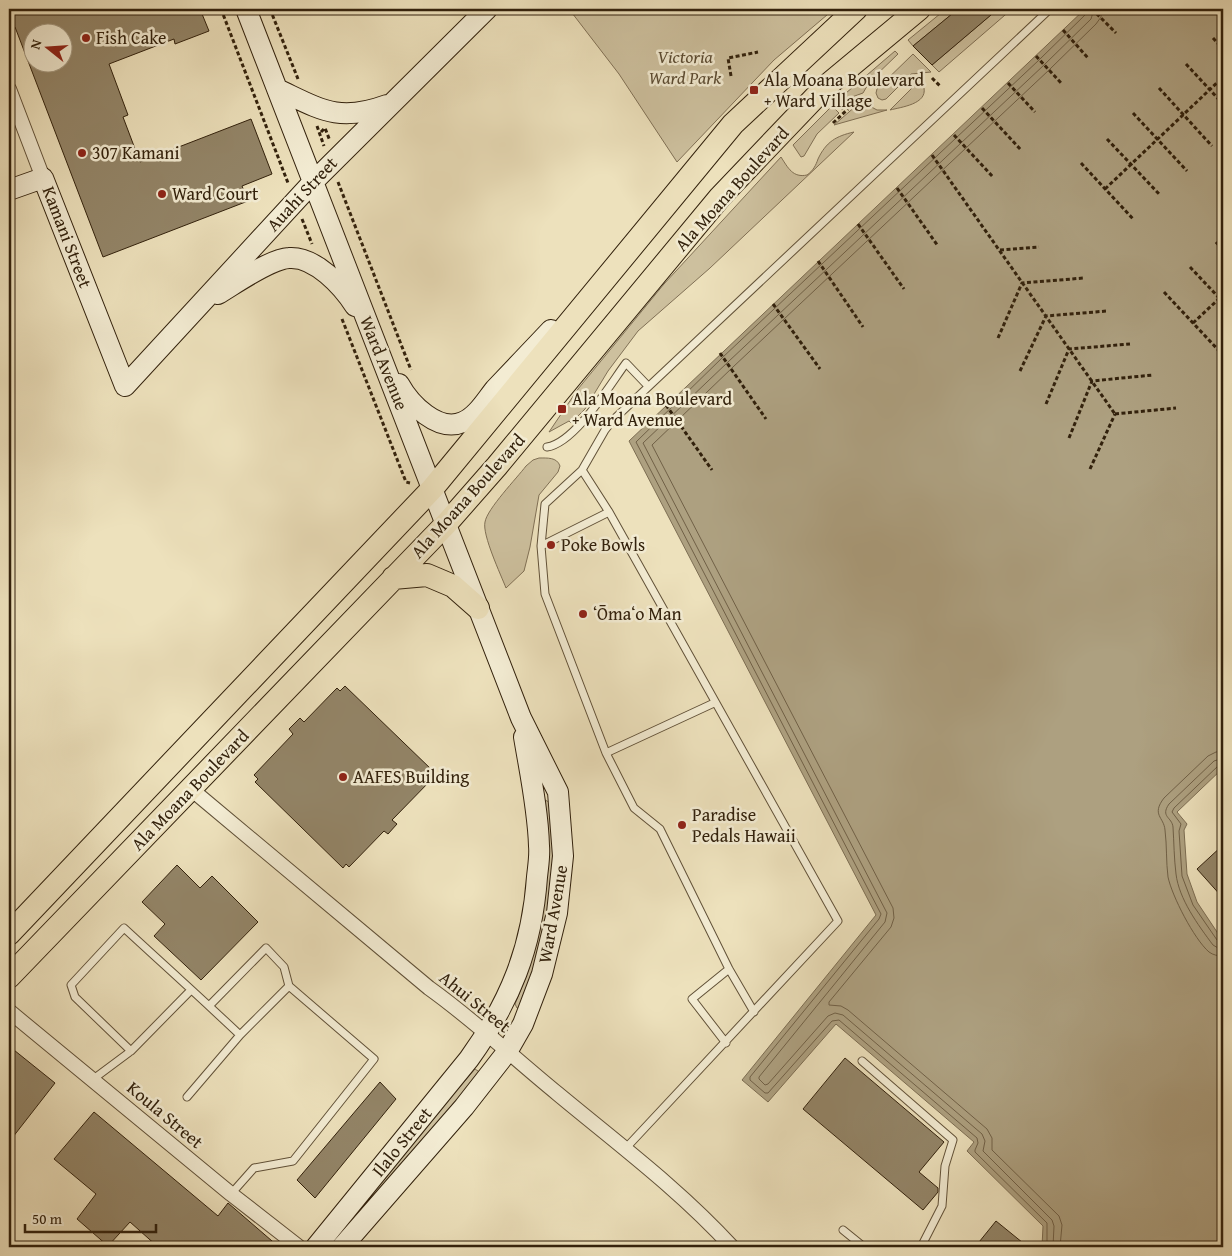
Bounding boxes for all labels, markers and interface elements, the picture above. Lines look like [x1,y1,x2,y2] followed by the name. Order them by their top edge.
[22,22,72,72] north arrow
[96,24,167,51] place label: Fish Cake
[80,32,92,44] marker: Fish Cake
[25,36,47,52] text: N
[649,43,722,91] park label: Victoria Ward Park
[764,66,924,114] place label: Ala Moana Boulevard + Ward Village
[748,84,760,96] marker: Ala Moana Boulevard + Ward Village
[668,120,795,257] street label: Ala Moana Boulevard
[92,139,180,166] place label: 307 Kamani
[76,147,88,159] marker: 307 Kamani
[260,150,344,237] street label: Auahi Street
[172,180,259,207] place label: Ward Court
[36,182,99,292] street label: Kamani Street
[156,188,168,200] marker: Ward Court
[353,312,416,414] street label: Ward Avenue
[572,385,732,433] place label: Ala Moana Boulevard + Ward Avenue
[556,403,568,415] marker: Ala Moana Boulevard + Ward Avenue
[404,427,531,564] street label: Ala Moana Boulevard
[561,531,645,558] place label: Poke Bowls
[545,539,557,551] marker: Poke Bowls
[593,600,682,627] place label: ʻŌmaʻo Man
[577,608,589,620] marker: ʻŌmaʻo Man
[124,722,255,857] street label: Ala Moana Boulevard
[353,763,469,790] place label: AAFES Building
[337,771,349,783] marker: AAFES Building
[692,801,796,849] place label: Paradise Pedals Hawaii
[676,819,688,831] marker: Paradise Pedals Hawaii
[531,863,574,965] street label: Ward Avenue
[434,964,517,1039] street label: Ahui Street
[121,1075,210,1155] street label: Koula Street
[365,1101,439,1182] street label: Ilalo Street
[25,1201,156,1233] scale bar
[32,1208,63,1229] text: 50 m

